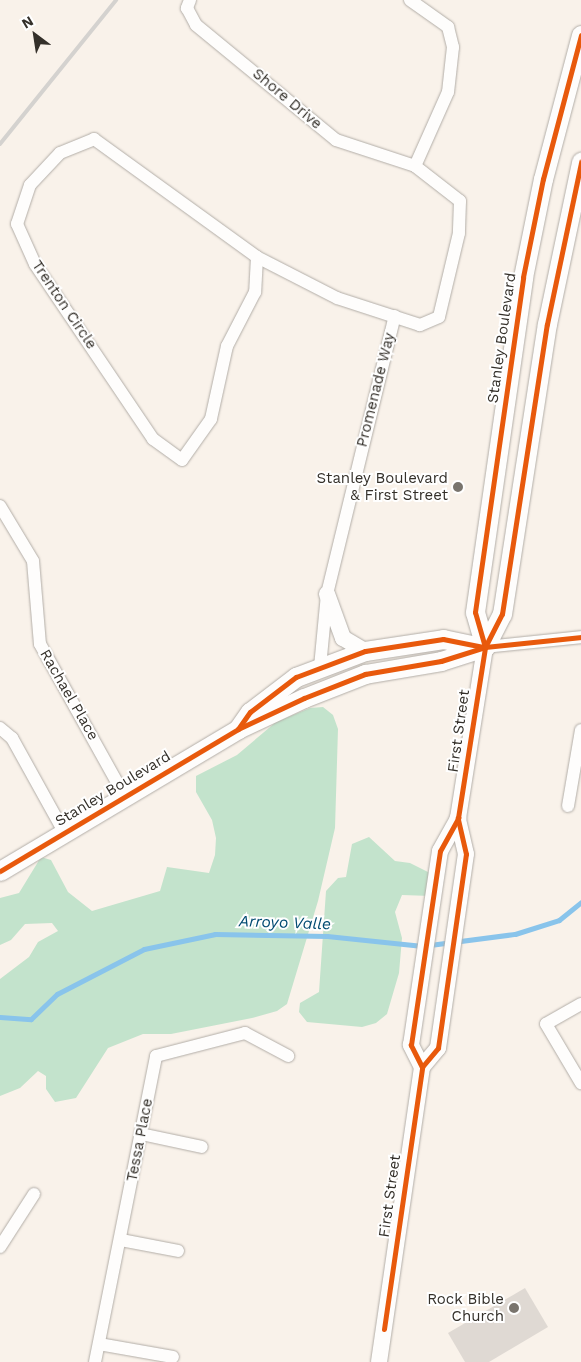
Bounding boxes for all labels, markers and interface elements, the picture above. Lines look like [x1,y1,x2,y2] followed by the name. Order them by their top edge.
[10,10,60,60] north arrow
[19,13,36,32] text: N
[249,65,325,133] street label: Shore Drive
[28,257,100,353] street label: Trenton Circle
[484,271,520,405] street label: Stanley Boulevard
[353,331,399,449] street label: Promenade Way
[316,469,448,504] place label: Stanley Boulevard & First Street
[452,481,464,493] marker: Stanley Boulevard & First Street
[36,646,102,744] street label: Rachael Place
[444,688,474,774] street label: First Street
[52,747,174,831] street label: Stanley Boulevard
[238,912,332,934] water label: Arroyo Valle
[123,1097,157,1183] street label: Tessa Place
[375,1153,405,1239] street label: First Street
[427,1290,504,1325] place label: Rock Bible Church
[508,1302,520,1314] marker: Rock Bible Church

